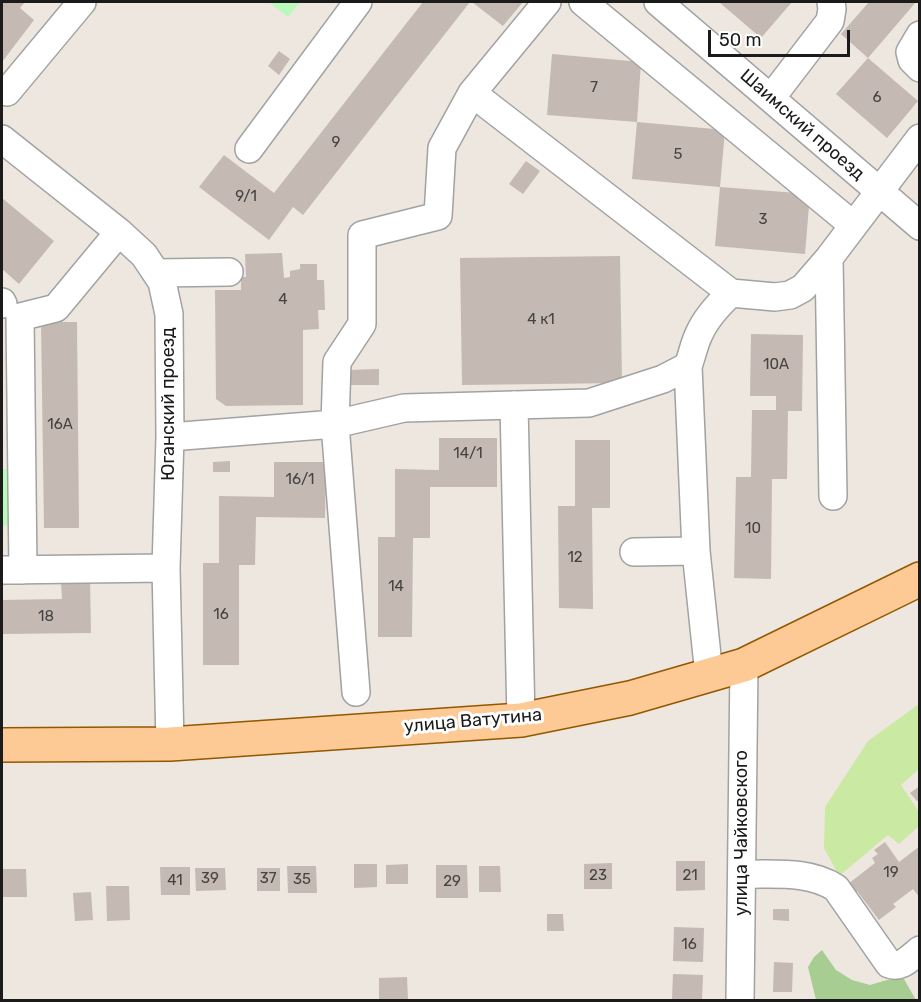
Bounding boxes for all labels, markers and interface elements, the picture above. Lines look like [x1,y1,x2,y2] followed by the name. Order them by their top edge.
[711,18,854,56] scale bar
[719,29,762,51] text: 50 m
[735,65,869,185] street label: Шаимский проезд
[590,79,598,97] house number: 7
[872,89,882,107] house number: 6
[332,134,340,152] house number: 9
[674,146,682,164] house number: 5
[235,188,257,206] house number: 9/1
[758,211,768,229] house number: 3
[278,291,288,309] house number: 4
[527,311,555,329] house number: 4 к1
[158,327,180,481] street label: Юганский проезд
[763,356,789,374] house number: 10А
[47,416,73,434] house number: 16А
[453,445,483,463] house number: 14/1
[286,471,314,489] house number: 16/1
[745,520,761,538] house number: 10
[567,549,583,567] house number: 12
[388,578,404,596] house number: 14
[213,606,229,624] house number: 16
[38,608,54,626] house number: 18
[403,704,543,738] street label: улица Ватутина
[731,750,753,916] street label: улица Чайковского
[883,864,899,882] house number: 19
[589,867,607,885] house number: 23
[682,867,698,885] house number: 21
[201,870,219,888] house number: 39
[260,870,276,888] house number: 37
[293,871,311,889] house number: 35
[167,872,183,890] house number: 41
[443,873,461,891] house number: 29
[681,936,697,954] house number: 16

